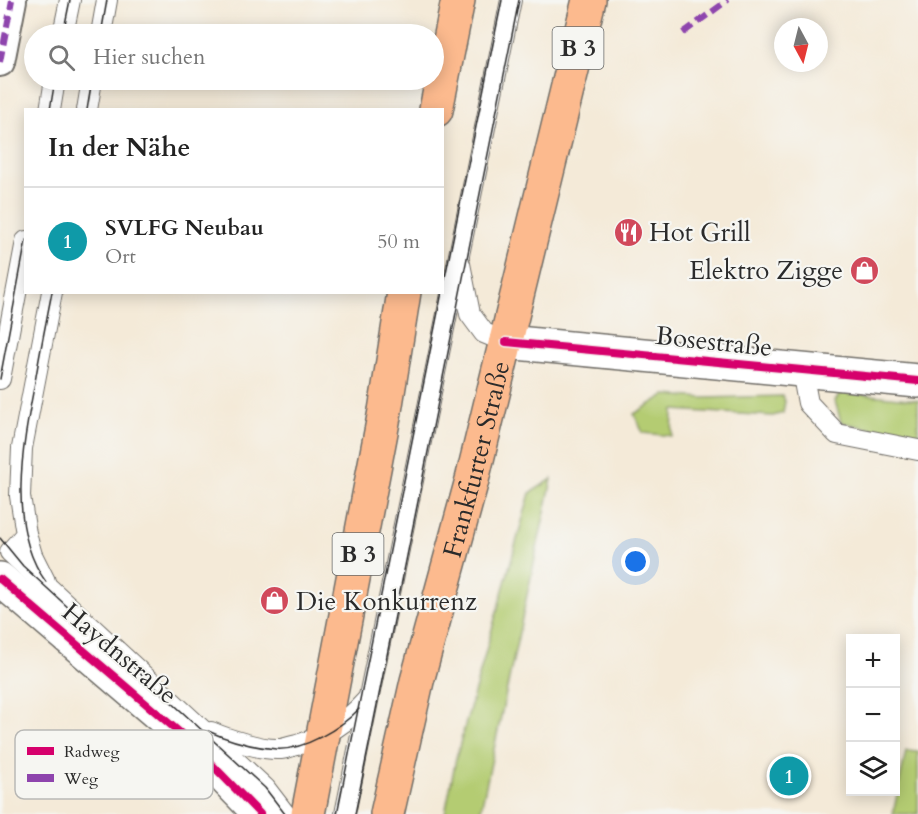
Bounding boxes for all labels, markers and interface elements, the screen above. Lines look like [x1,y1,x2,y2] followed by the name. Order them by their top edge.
[774,18,828,72] north arrow
[24,24,444,90] search box
[552,27,604,69] road number: B 3
[45,41,78,74] icon: search
[93,42,206,72] text: Hier suchen
[48,130,190,165] text: In der Nähe
[105,213,264,243] text: SVLFG Neubau
[649,215,751,250] place label: Hot Grill
[612,216,644,248] restaurant icon: Hot Grill
[62,228,73,255] text: 1
[377,228,420,255] text: 50 m
[105,243,136,270] text: Ort
[689,253,843,288] place label: Elektro Zigge
[848,254,880,286] shop icon: Elektro Zigge
[654,318,774,365] street label: Bosestraße
[435,357,518,562] street label: Frankfurter Straße
[332,533,384,575] road number: B 3
[621,547,650,576] your location
[296,584,477,619] place label: Die Konkurrenz
[259,585,291,617] shop icon: Die Konkurrenz
[55,595,185,712] street label: Haydnstraße
[846,634,900,796] map controls
[846,634,900,688] button: +
[846,688,900,742] button: −
[15,730,213,799] legend
[64,741,120,763] text: Radweg
[846,742,900,796] button: layers
[770,754,808,798] pin: 1
[63,768,98,790] text: Weg

